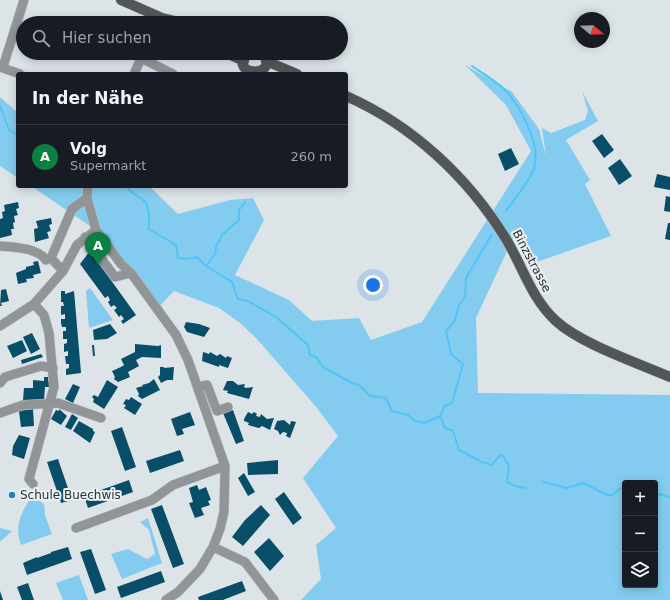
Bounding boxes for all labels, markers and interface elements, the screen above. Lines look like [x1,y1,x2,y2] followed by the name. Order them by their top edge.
[574,12,610,48] north arrow
[16,16,348,60] search box
[30,27,52,49] icon: search
[62,29,151,47] text: Hier suchen
[32,88,144,108] text: In der Nähe
[70,140,107,158] text: Volg
[40,149,50,164] text: A
[290,149,332,164] text: 260 m
[70,158,146,173] text: Supermarkt
[510,227,554,295] street label: Binzstrasse
[85,232,111,265] pin: A
[363,275,383,295] your location
[622,480,658,588] map controls
[622,480,658,516] button: +
[20,488,121,502] place label: Schule Buechwis
[7,490,17,500] marker: Schule Buechwis
[622,516,658,552] button: −
[622,552,658,588] button: layers

